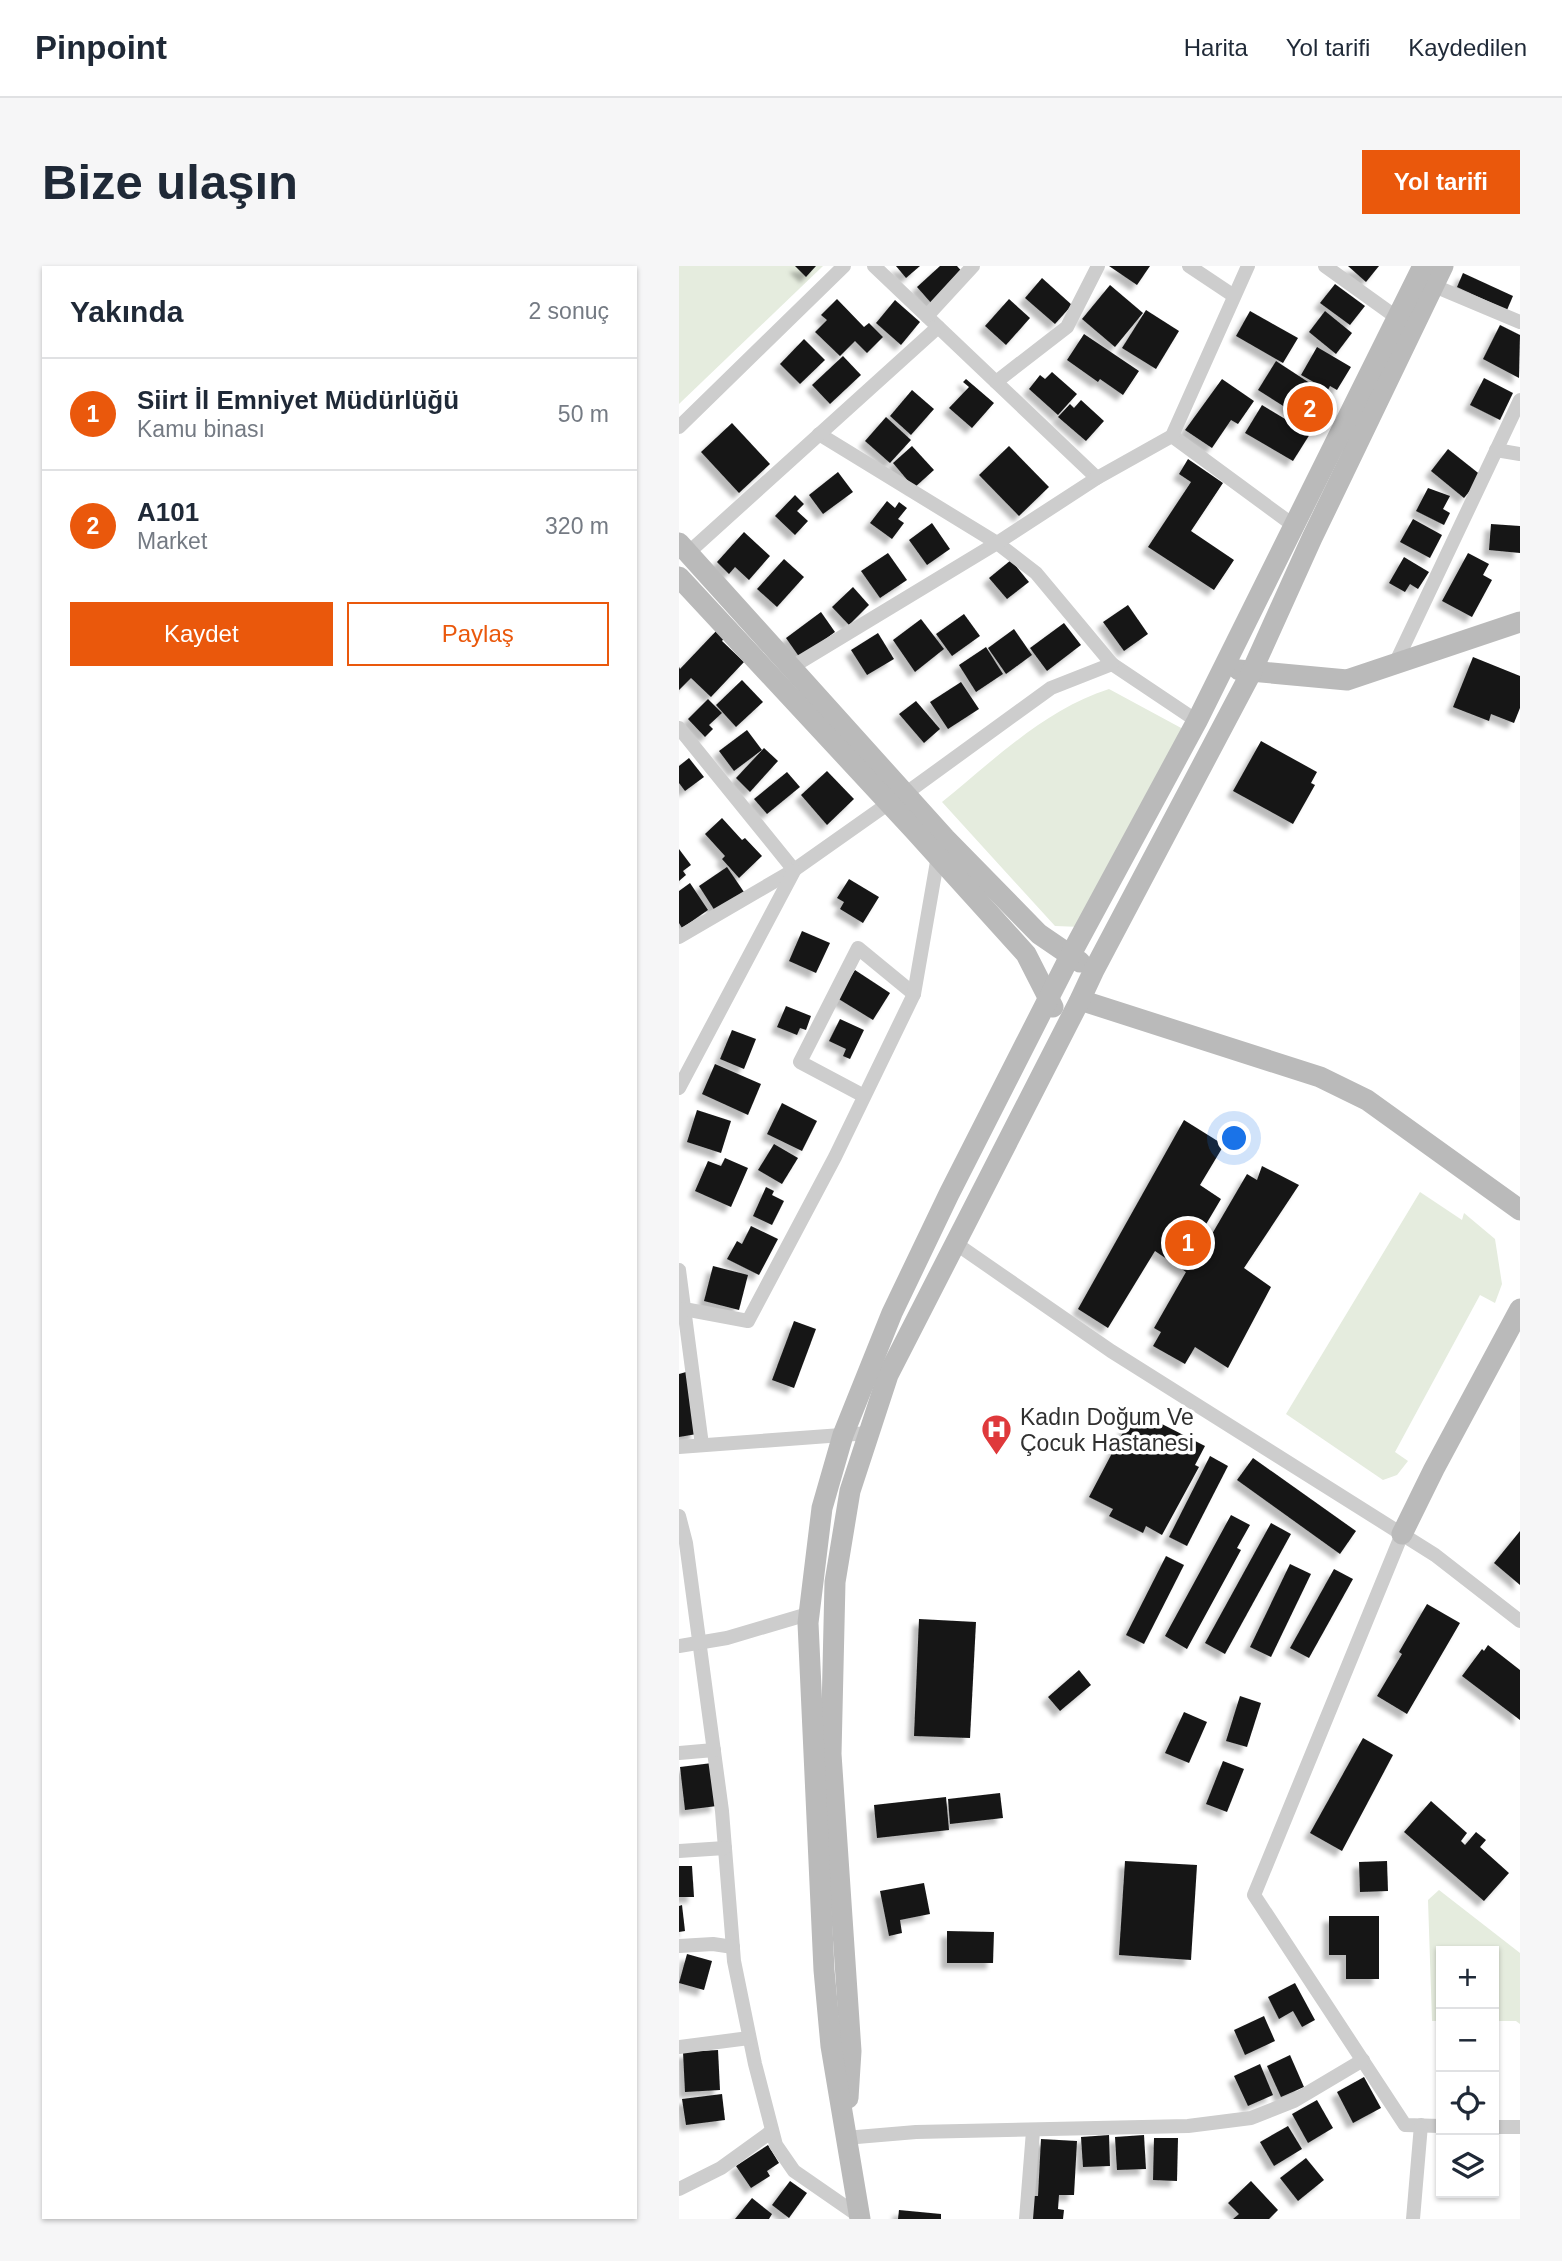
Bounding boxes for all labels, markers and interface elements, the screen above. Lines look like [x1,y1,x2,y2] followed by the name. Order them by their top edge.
[35,29,167,66] text: Pinpoint
[1184,34,1248,61] text: Harita
[1286,34,1370,61] text: Yol tarifi
[1408,34,1527,61] text: Kaydedilen
[1362,150,1520,214] button: Yol tarifi
[42,155,298,209] text: Bize ulaşın
[70,295,183,328] text: Yakında
[528,298,609,324] text: 2 sonuç
[1287,383,1333,435] pin: 2
[137,385,459,415] text: Siirt İl Emniyet Müdürlüğü
[87,401,99,427] text: 1
[558,401,609,427] text: 50 m
[137,416,265,442] text: Kamu binası
[137,497,199,527] text: A101
[87,513,99,539] text: 2
[545,513,609,539] text: 320 m
[137,528,207,554] text: Market
[70,602,333,666] button: Kaydet
[347,602,609,666] button: Paylaş
[1217,1121,1251,1155] your location
[1165,1217,1211,1269] pin: 1
[1020,1404,1194,1456] place label: Kadın Doğum Ve Çocuk Hastanesi
[980,1413,1014,1457] hospital icon: Kadın Doğum Ve Çocuk Hastanesi
[1436,1946,1499,2198] map controls
[1436,1946,1499,2009] button: +
[1436,2009,1499,2072] button: −
[1436,2072,1499,2135] button: locate
[1436,2135,1499,2198] button: layers

